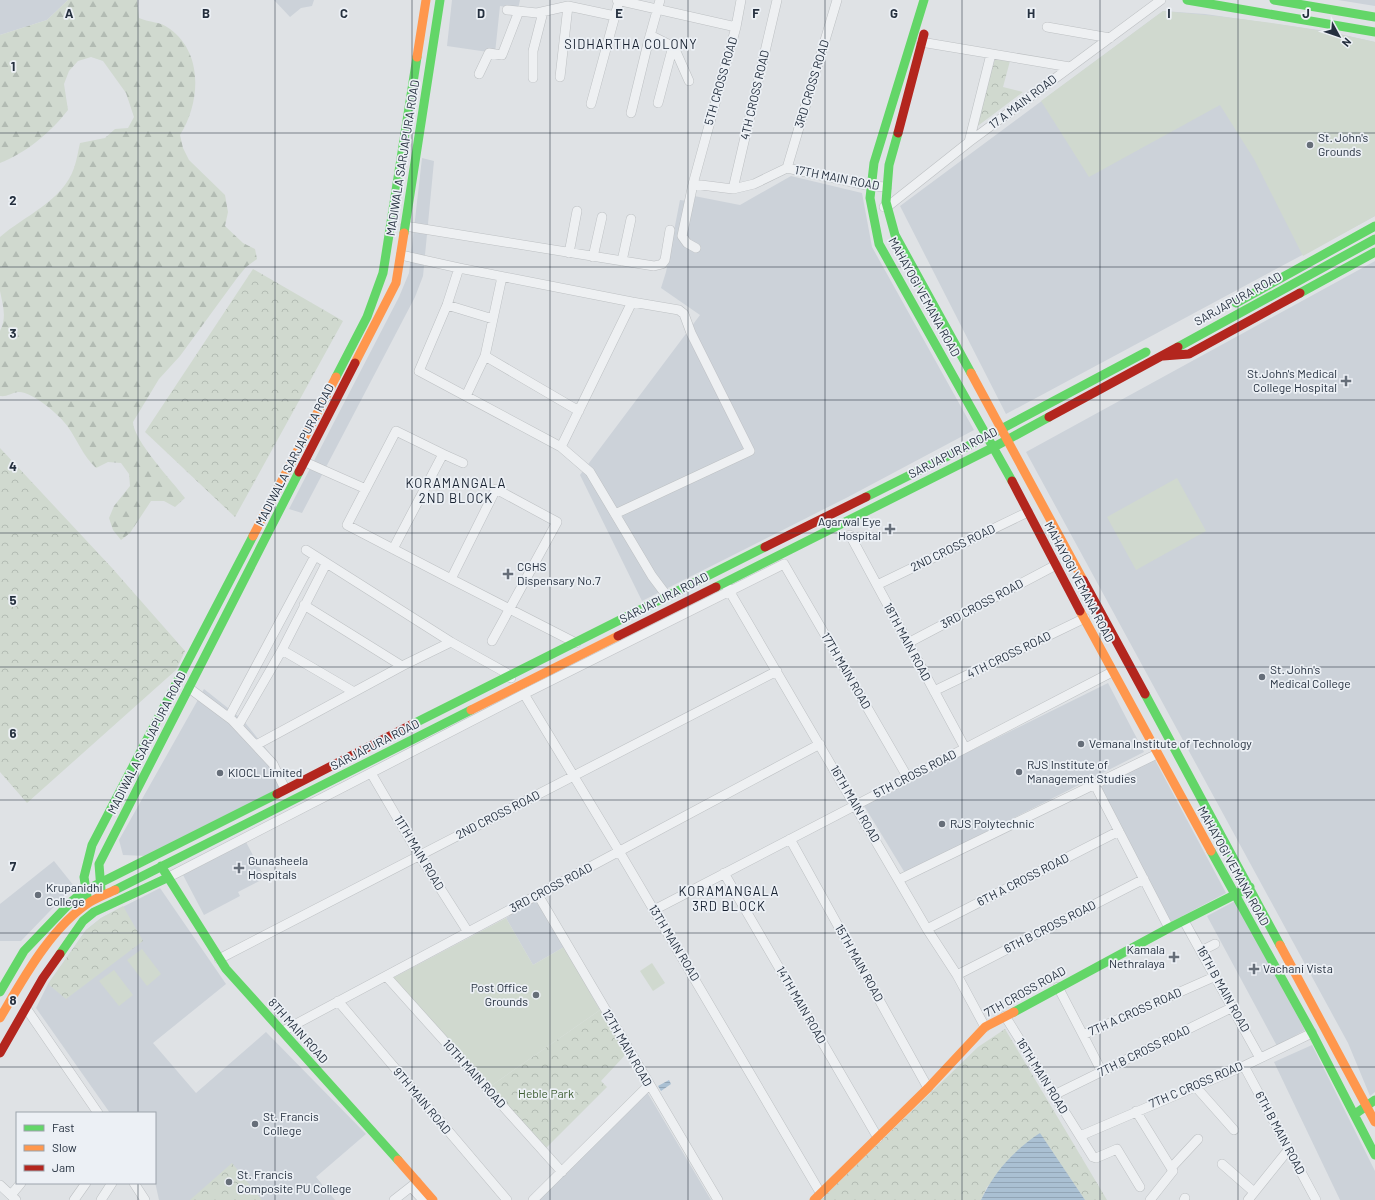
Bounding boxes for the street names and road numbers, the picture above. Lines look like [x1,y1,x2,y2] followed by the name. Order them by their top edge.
[701,35,739,127] street label: 5TH CROSS ROAD
[791,38,831,129] street label: 3RD CROSS ROAD
[737,49,771,141] street label: 4TH CROSS ROAD
[986,71,1059,131] street label: 17 A MAIN ROAD
[383,79,421,237] street label: MADIWALA SARJAPURA ROAD
[794,162,881,192] street label: 17TH MAIN ROAD
[886,234,964,359] street label: MAHAYOGI VEMANA ROAD
[1191,268,1284,328] street label: SARJAPURA ROAD
[252,381,336,528] street label: MADIWALA SARJAPURA ROAD
[906,424,999,481] street label: SARJAPURA ROAD
[1042,519,1118,644] street label: MAHAYOGI VEMANA ROAD
[908,521,997,574] street label: 2ND CROSS ROAD
[617,569,710,626] street label: SARJAPURA ROAD
[938,575,1025,631] street label: 3RD CROSS ROAD
[881,600,934,683] street label: 18TH MAIN ROAD
[964,628,1053,680] street label: 4TH CROSS ROAD
[819,630,874,711] street label: 17TH MAIN ROAD
[104,669,188,816] street label: MADIWALA SARJAPURA ROAD
[328,716,421,773] street label: SARJAPURA ROAD
[871,746,958,800] street label: 5TH CROSS ROAD
[828,763,884,844] street label: 16TH MAIN ROAD
[453,787,542,841] street label: 2ND CROSS ROAD
[1195,803,1273,928] street label: MAHAYOGI VEMANA ROAD
[392,813,448,892] street label: 11TH MAIN ROAD
[974,850,1071,908] street label: 6TH A CROSS ROAD
[507,859,594,915] street label: 3RD CROSS ROAD
[1001,897,1098,955] street label: 6TH B CROSS ROAD
[647,902,703,983] street label: 13TH MAIN ROAD
[833,921,887,1004] street label: 15TH MAIN ROAD
[1194,943,1253,1034] street label: 16TH B MAIN ROAD
[774,963,830,1046] street label: 14TH MAIN ROAD
[981,963,1068,1019] street label: 7TH CROSS ROAD
[1086,984,1183,1038] street label: 7TH A CROSS ROAD
[266,995,331,1066] street label: 8TH MAIN ROAD
[600,1006,656,1089] street label: 12TH MAIN ROAD
[1095,1022,1192,1078] street label: 7TH B CROSS ROAD
[1014,1035,1072,1116] street label: 16TH MAIN ROAD
[440,1036,509,1110] street label: 10TH MAIN ROAD
[1147,1058,1245,1110] street label: 7TH C CROSS ROAD
[391,1064,455,1136] street label: 9TH MAIN ROAD
[1253,1089,1309,1177] street label: 6TH B MAIN ROAD

